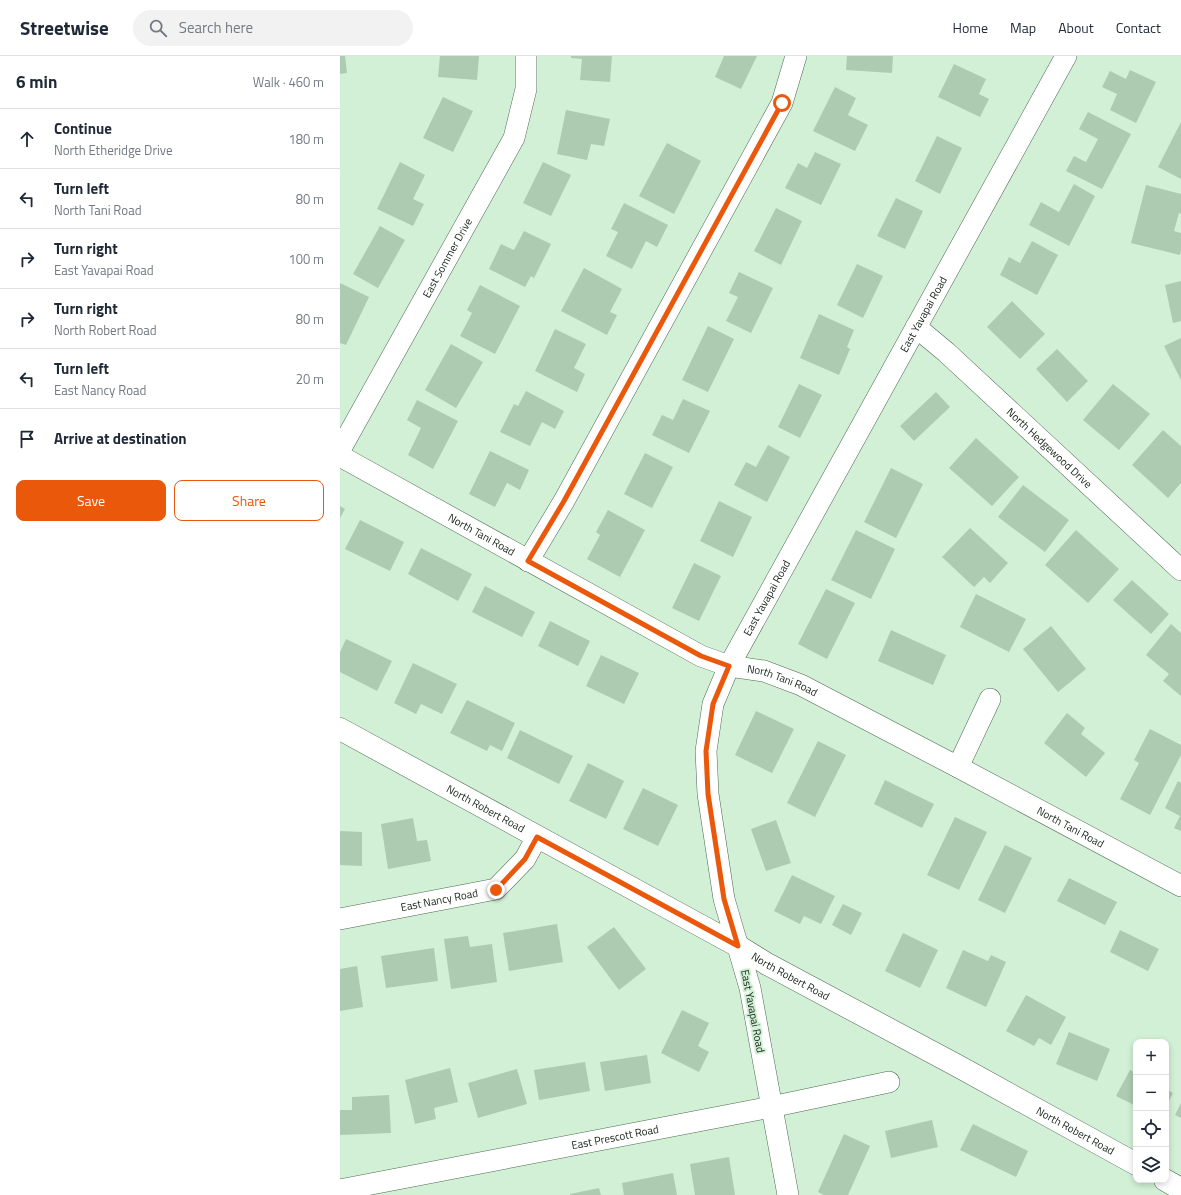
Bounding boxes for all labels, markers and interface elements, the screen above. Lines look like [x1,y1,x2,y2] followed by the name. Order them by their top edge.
[133,10,413,46] search box
[20,13,109,42] text: Streetwise
[179,16,253,39] text: Search here
[147,17,169,39] icon: search
[953,17,988,38] text: Home
[1010,17,1036,38] text: Map
[1058,17,1094,38] text: About
[1116,17,1161,38] text: Contact
[16,69,57,95] text: 6 min
[253,72,324,92] text: Walk · 460 m
[773,94,791,112] route start
[54,117,112,140] text: Continue
[16,128,38,150] icon: ahead
[288,129,324,149] text: 180 m
[54,140,172,160] text: North Etheridge Drive
[54,177,109,200] text: Turn left
[16,188,38,210] icon: left
[296,189,324,209] text: 80 m
[54,200,142,220] text: North Tani Road
[418,215,476,301] street label: East Sommer Drive
[54,237,118,260] text: Turn right
[16,248,38,270] icon: right
[288,249,324,269] text: 100 m
[54,260,154,280] text: East Yavapai Road
[896,273,951,355] street label: East Yavapai Road
[54,297,118,320] text: Turn right
[16,308,38,330] icon: right
[296,309,324,329] text: 80 m
[54,320,157,340] text: North Robert Road
[54,357,109,380] text: Turn left
[16,368,38,390] icon: left
[296,369,324,389] text: 20 m
[54,380,146,400] text: East Nancy Road
[1003,404,1096,492] street label: North Hedgewood Drive
[54,427,187,450] text: Arrive at destination
[16,428,38,450] icon: arrive
[16,480,166,521] button: Save
[174,480,324,521] button: Share
[445,510,518,560] street label: North Tani Road
[739,557,794,639] street label: East Yavapai Road
[746,661,821,700] street label: North Tani Road
[444,781,528,836] street label: North Robert Road
[1034,803,1107,852] street label: North Tani Road
[487,881,505,899] route end
[399,885,479,915] street label: East Nancy Road
[748,948,833,1004] street label: North Robert Road
[737,968,769,1054] street label: East Yavapai Road
[1133,1039,1169,1183] map controls
[1133,1039,1169,1075] button: +
[1133,1075,1169,1111] button: −
[1033,1103,1118,1159] street label: North Robert Road
[1133,1111,1169,1147] button: locate
[570,1121,660,1153] street label: East Prescott Road
[1133,1147,1169,1183] button: layers

